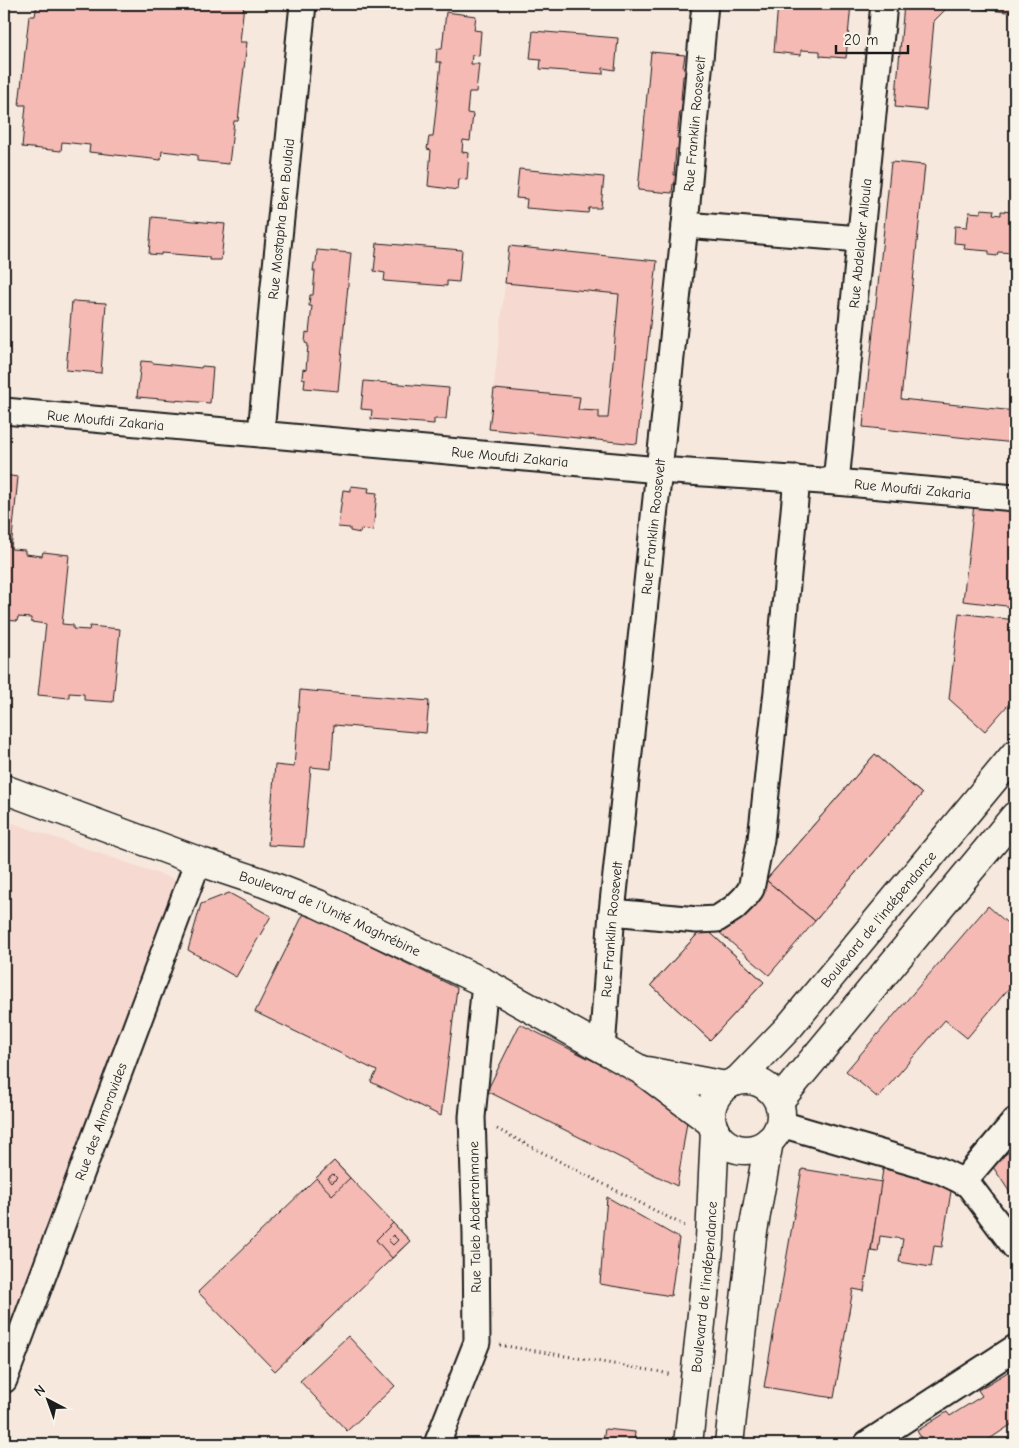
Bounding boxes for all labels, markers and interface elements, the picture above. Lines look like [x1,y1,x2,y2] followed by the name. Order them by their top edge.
[836,22,909,54] scale bar
[844,31,878,49] text: 20 m
[680,54,709,192] street label: Rue Franklin Roosevelt
[264,137,298,300] street label: Rue Mostapha Ben Boulaid
[845,177,875,309] street label: Rue Abdelaker Alloula
[46,406,165,434] street label: Rue Moufdi Zakaria
[451,443,569,470] street label: Rue Moufdi Zakaria
[637,457,669,595] street label: Rue Franklin Roosevelt
[853,475,972,503] street label: Rue Moufdi Zakaria
[817,847,940,991] street label: Boulevard de l'indépendance
[597,860,626,998] street label: Rue Franklin Roosevelt
[237,867,423,960] street label: Boulevard de l'Unité Maghrébine
[71,1060,130,1183] street label: Rue des Almoravides
[465,1141,485,1293] street label: Rue Taleb Abderrahmane
[687,1201,720,1373] street label: Boulevard de l'indépendance
[22,1376,72,1426] north arrow
[31,1381,49,1400] text: N

